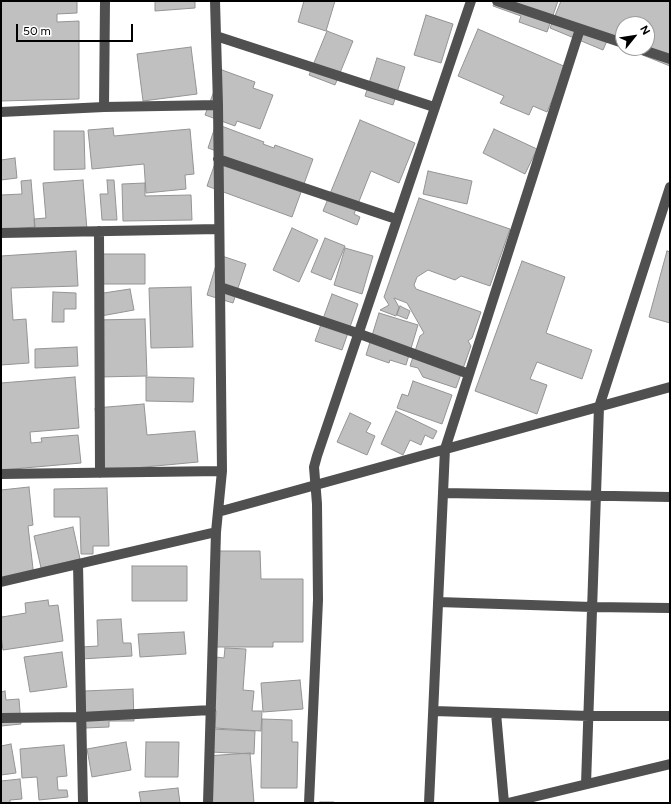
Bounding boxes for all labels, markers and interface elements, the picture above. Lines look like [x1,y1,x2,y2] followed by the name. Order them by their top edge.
[18,16,135,42] scale bar
[615,16,655,56] north arrow
[637,23,653,37] text: N
[23,24,51,38] text: 50 m

